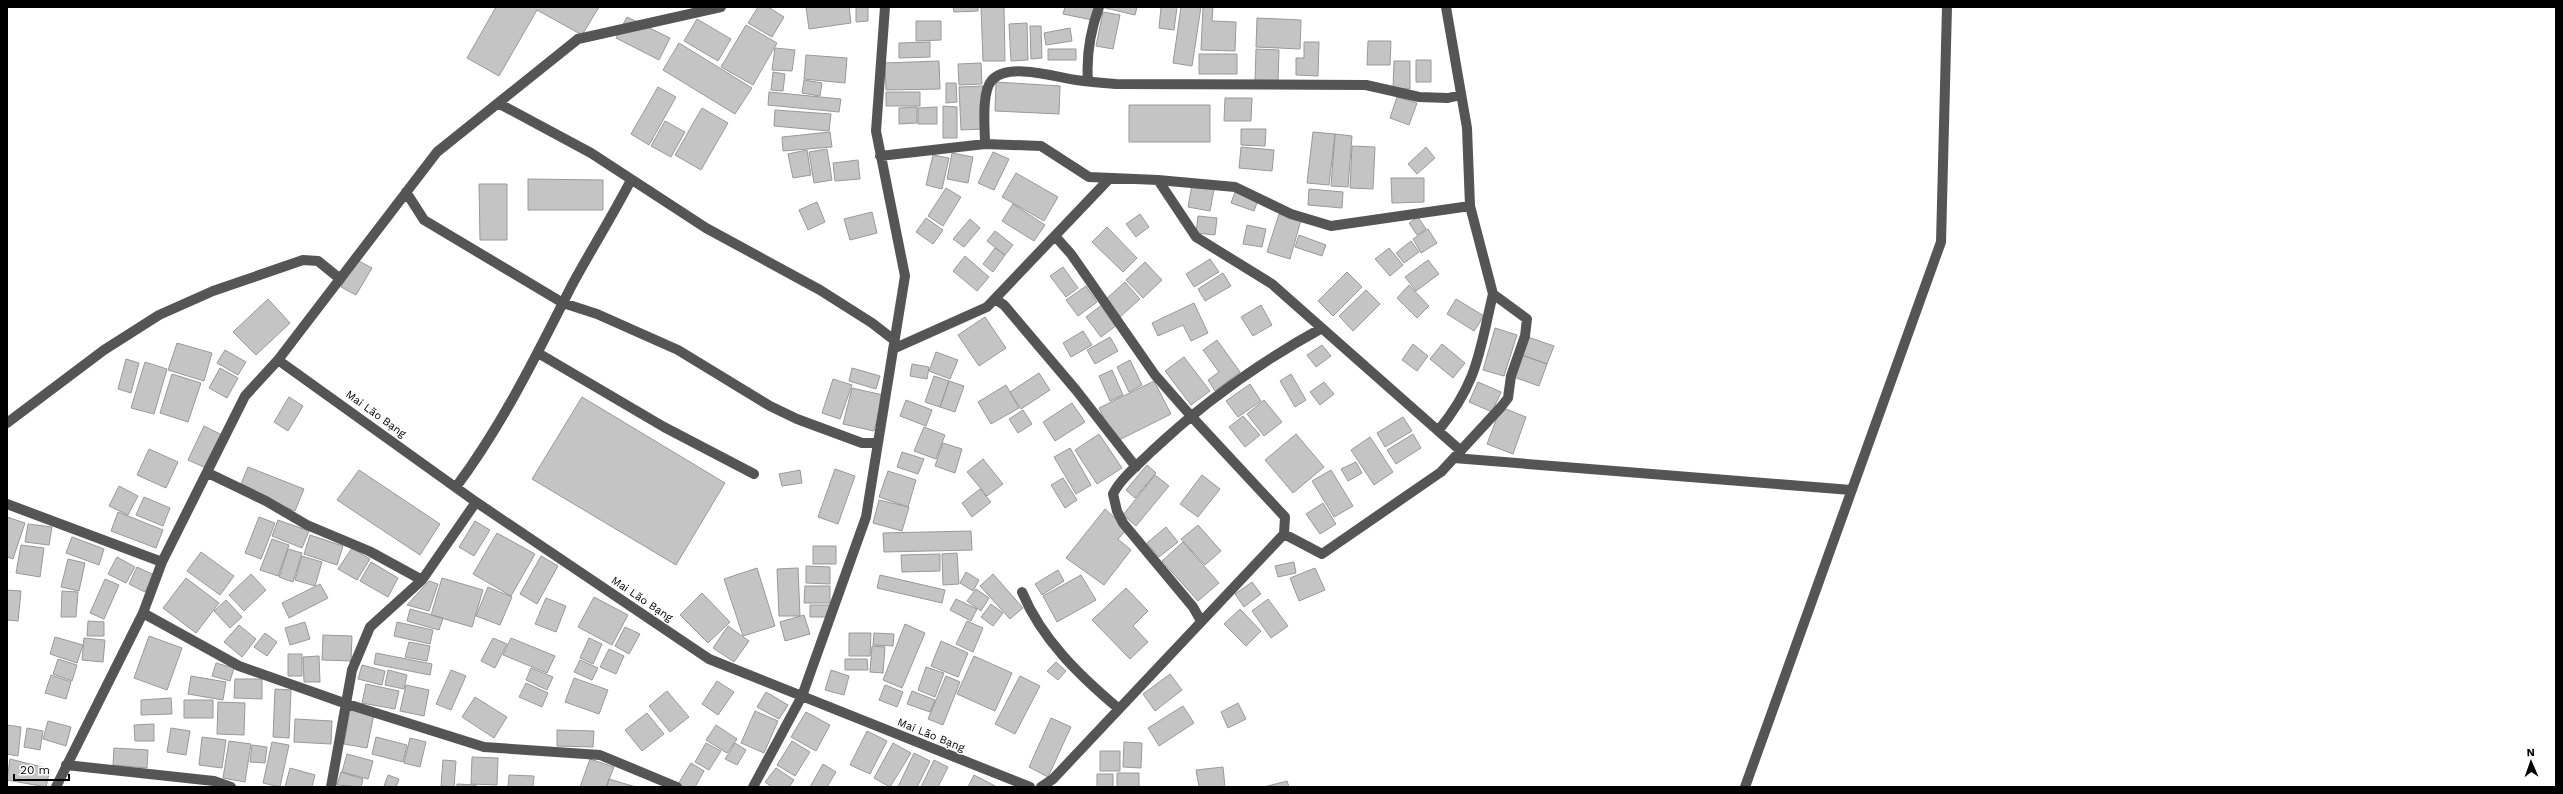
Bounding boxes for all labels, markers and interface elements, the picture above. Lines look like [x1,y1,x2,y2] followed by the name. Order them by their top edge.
[343,388,409,440] street label: Mai Lão Bạng
[609,574,675,624] street label: Mai Lão Bạng
[895,716,967,754] street label: Mai Lão Bạng
[2511,742,2551,782] north arrow
[2526,746,2535,759] text: N
[14,756,69,782] scale bar
[20,763,50,777] text: 20 m

